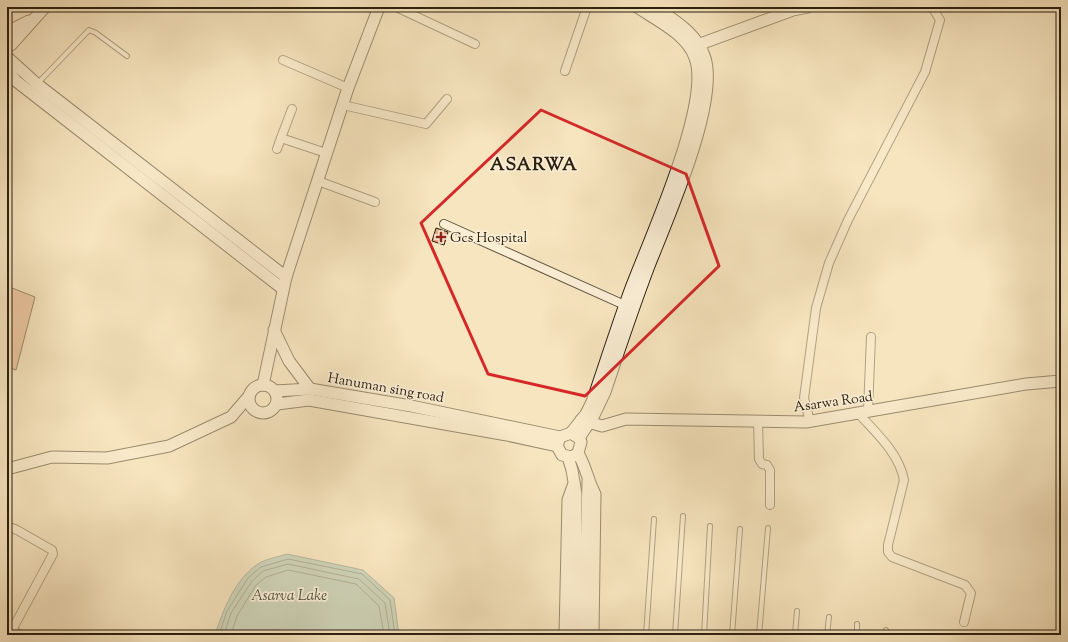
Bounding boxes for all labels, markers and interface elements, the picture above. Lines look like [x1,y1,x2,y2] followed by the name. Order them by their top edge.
[490,153,578,179] district label: ASARWA
[450,229,527,249] place label: Gcs Hospital
[435,231,447,243] marker: Gcs Hospital
[326,369,445,409] street label: Hanuman sing road
[792,388,874,418] street label: Asarwa Road
[251,586,327,607] water label: Asarva Lake

